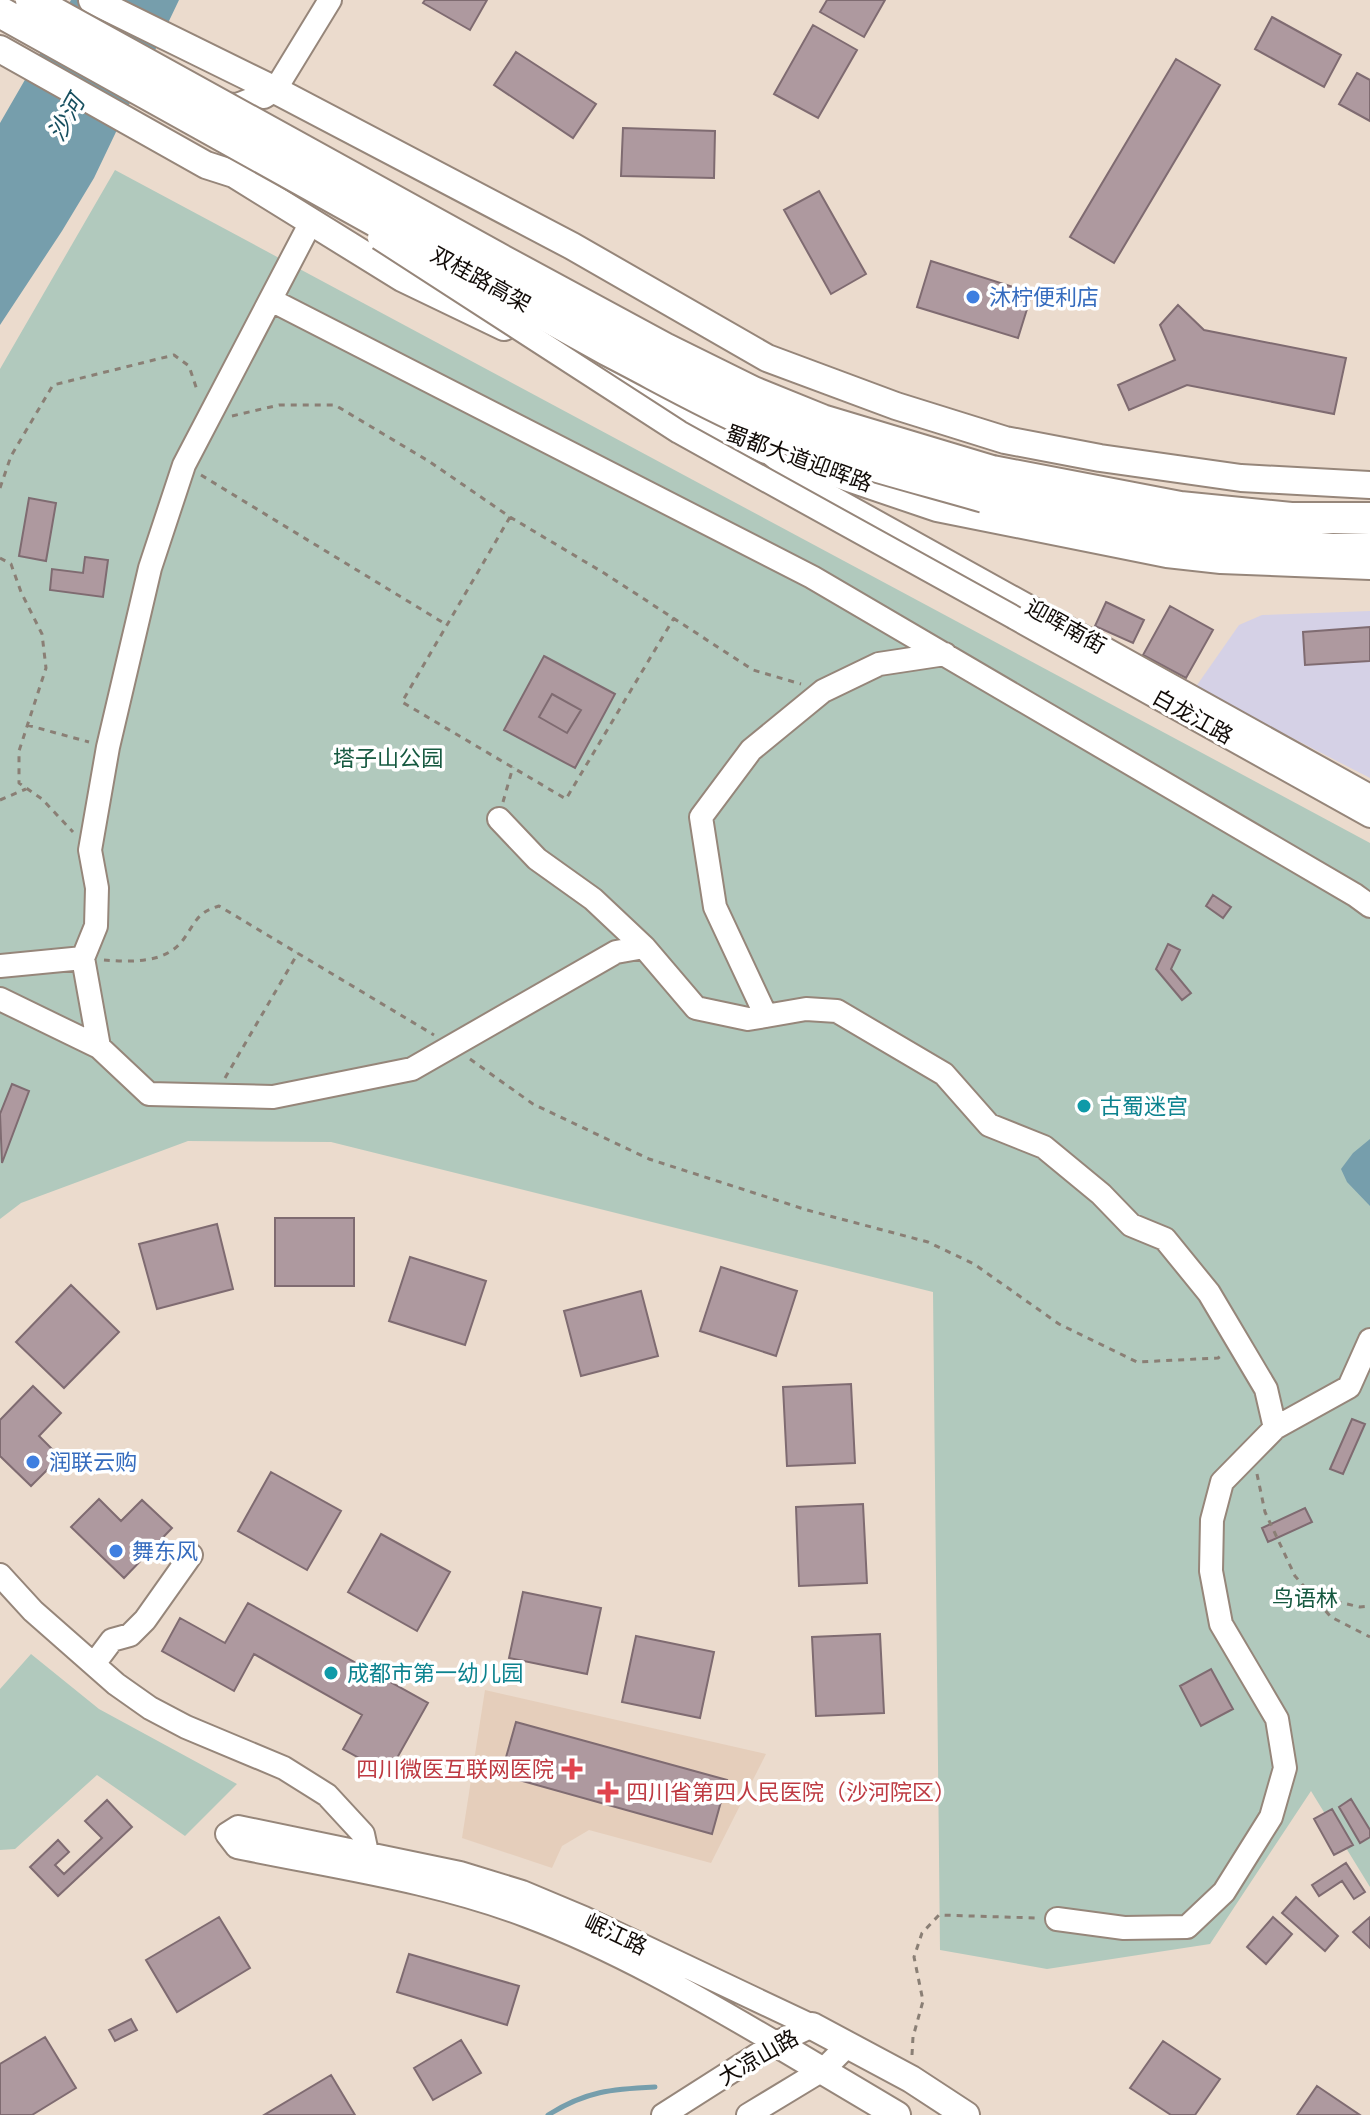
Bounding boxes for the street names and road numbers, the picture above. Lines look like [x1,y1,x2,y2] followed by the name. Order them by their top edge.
[426,240,536,318] street label: 双桂路高架
[722,419,876,497] street label: 蜀都大道迎晖路
[1021,592,1111,660] street label: 迎晖南街
[1148,682,1238,750] street label: 白龙江路
[580,1907,652,1961] street label: 岷江路
[713,2023,803,2091] street label: 大凉山路

